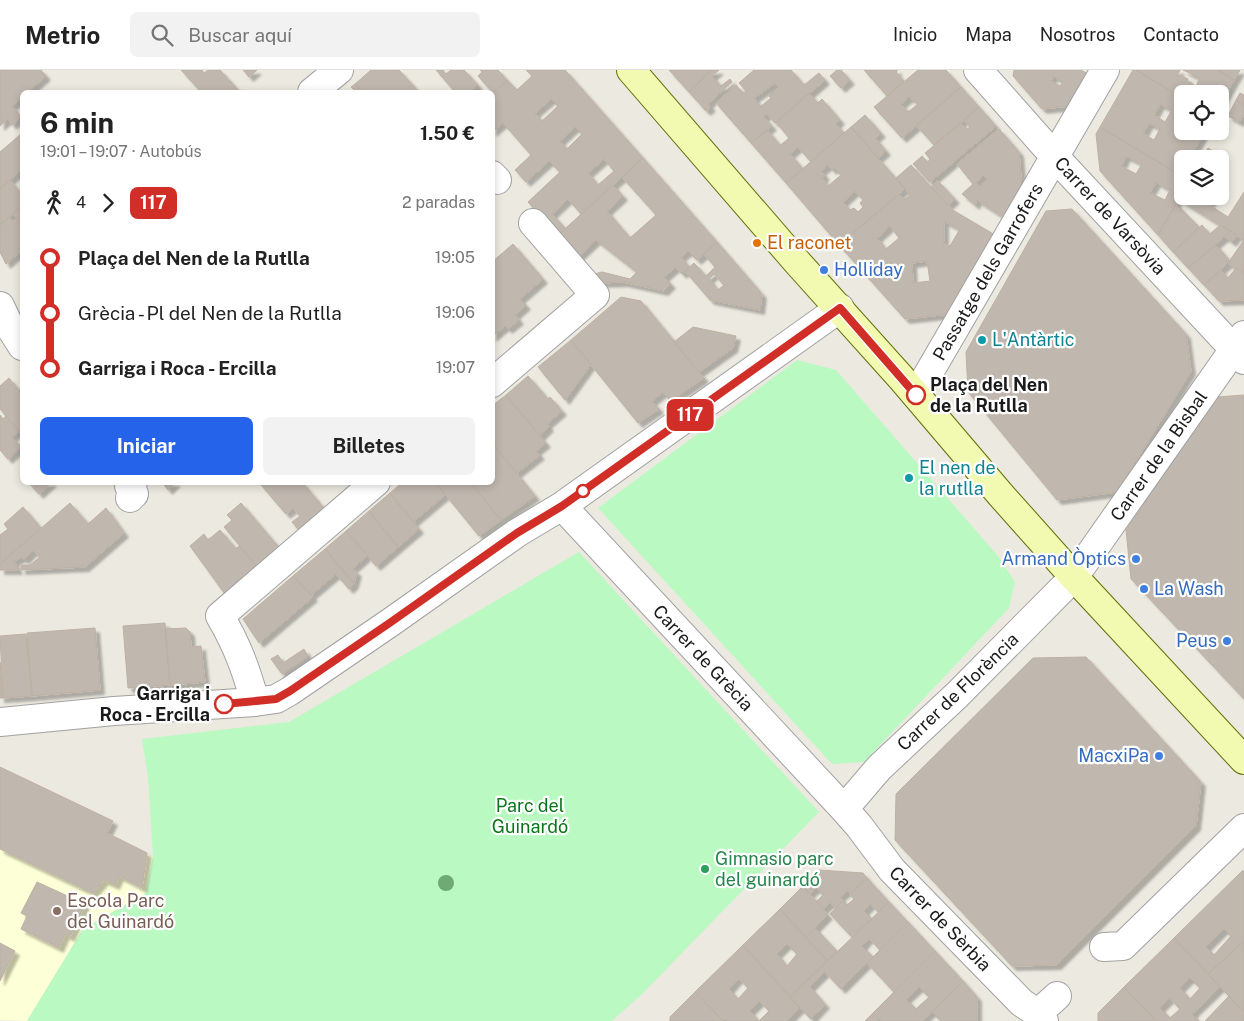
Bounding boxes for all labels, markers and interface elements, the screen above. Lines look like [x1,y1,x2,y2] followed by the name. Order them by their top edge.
[130,12,480,57] search box
[25,21,100,49] text: Metrio
[148,21,176,49] icon: search
[188,24,292,46] text: Buscar aquí
[893,24,937,45] text: Inicio
[965,24,1012,45] text: Mapa
[1040,24,1115,45] text: Nosotros
[1143,24,1219,45] text: Contacto
[1174,85,1229,205] map controls
[1174,85,1229,140] button: locate
[40,106,114,139] text: 6 min
[420,122,475,144] text: 1.50 €
[40,142,202,161] text: 19:01 – 19:07 · Autobús
[1174,150,1229,205] button: layers
[1050,152,1170,279] street label: Carrer de Varsòvia
[928,179,1047,364] street label: Passatge dels Garrofers
[40,189,68,217] icon: walk
[94,189,122,217] icon: forward
[140,192,167,213] text: 117
[76,193,86,212] text: 4
[402,193,475,212] text: 2 paradas
[767,232,852,253] place label: El raconet
[751,237,763,249] marker: El raconet
[78,247,310,269] text: Plaça del Nen de la Rutlla
[435,248,475,267] text: 19:05
[834,259,903,280] place label: Holliday
[818,264,830,276] marker: Holliday
[78,302,342,324] text: Grècia - Pl del Nen de la Rutlla
[435,303,475,322] text: 19:06
[992,329,1075,350] place label: L'Antàrtic
[976,334,988,346] marker: L'Antàrtic
[78,357,276,379] text: Garriga i Roca - Ercilla
[436,358,475,377] text: 19:07
[930,374,1048,416] place label: Plaça del Nen de la Rutlla
[906,385,926,405] marker: Plaça del Nen de la Rutlla
[1106,387,1211,525] street label: Carrer de la Bisbal
[661,399,719,431] line badge: 117
[677,404,703,425] text: 117
[40,417,253,475] button: Iniciar
[263,417,475,475] button: Billetes
[919,457,996,499] place label: El nen de la rutlla
[903,472,915,484] marker: El nen de la rutlla
[576,484,590,498] unlabelled marker
[1002,547,1126,569] place label: Armand Òptics
[1130,553,1142,565] marker: Armand Òptics
[1154,578,1224,599] place label: La Wash
[1138,583,1150,595] marker: La Wash
[649,600,758,715] street label: Carrer de Grècia
[893,628,1023,755] street label: Carrer de Florència
[1176,630,1217,651] place label: Peus
[1221,635,1233,647] marker: Peus
[100,683,210,725] place label: Garriga i Roca - Ercilla
[214,694,234,714] marker: Garriga i Roca - Ercilla
[1078,745,1149,766] place label: MacxiPa
[1153,750,1165,762] marker: MacxiPa
[492,795,568,837] park label: Parc del Guinardó
[715,848,834,890] place label: Gimnasio parc del guinardó
[885,862,996,975] street label: Carrer de Sèrbia
[699,863,711,875] marker: Gimnasio parc del guinardó
[67,890,174,932] place label: Escola Parc del Guinardó
[51,905,63,917] marker: Escola Parc del Guinardó

